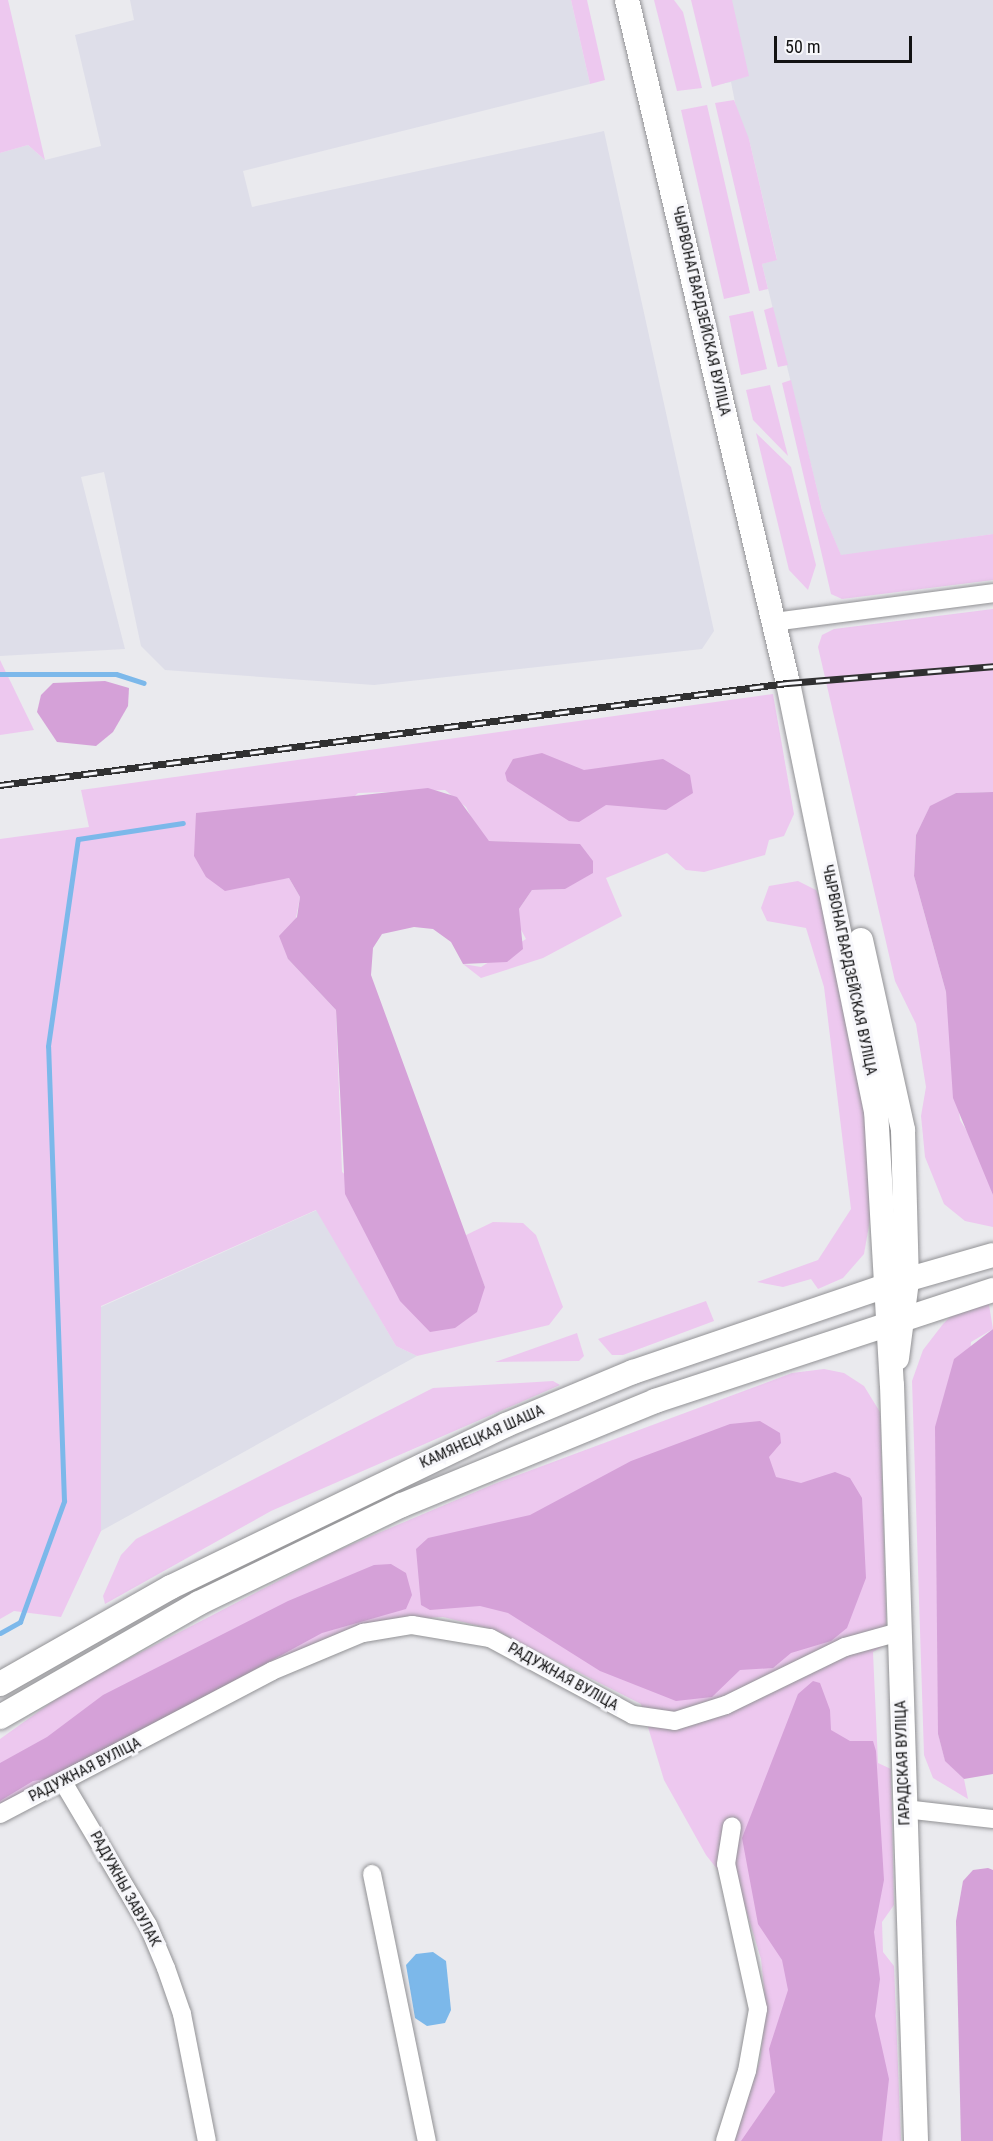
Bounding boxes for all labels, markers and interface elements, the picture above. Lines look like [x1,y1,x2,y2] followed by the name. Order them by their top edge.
[777,24,915,62] scale bar
[785,36,820,57] text: 50 m
[668,204,734,418] street label: ЧЫРВОНАГВАРДЗЕЙСКАЯ ВУЛІЦА
[818,863,880,1077] street label: ЧЫРВОНАГВАРДЗЕЙСКАЯ ВУЛІЦА
[417,1402,547,1472] street label: КАМЯНЕЦКАЯ ШАША
[505,1639,621,1715] street label: РАДУЖНАЯ ВУЛІЦА
[892,1700,914,1826] street label: ГАРАДСКАЯ ВУЛІЦА
[26,1734,144,1806] street label: РАДУЖНАЯ ВУЛІЦА
[86,1828,164,1950] street label: РАДУЖНЫ ЗАВУЛАК

